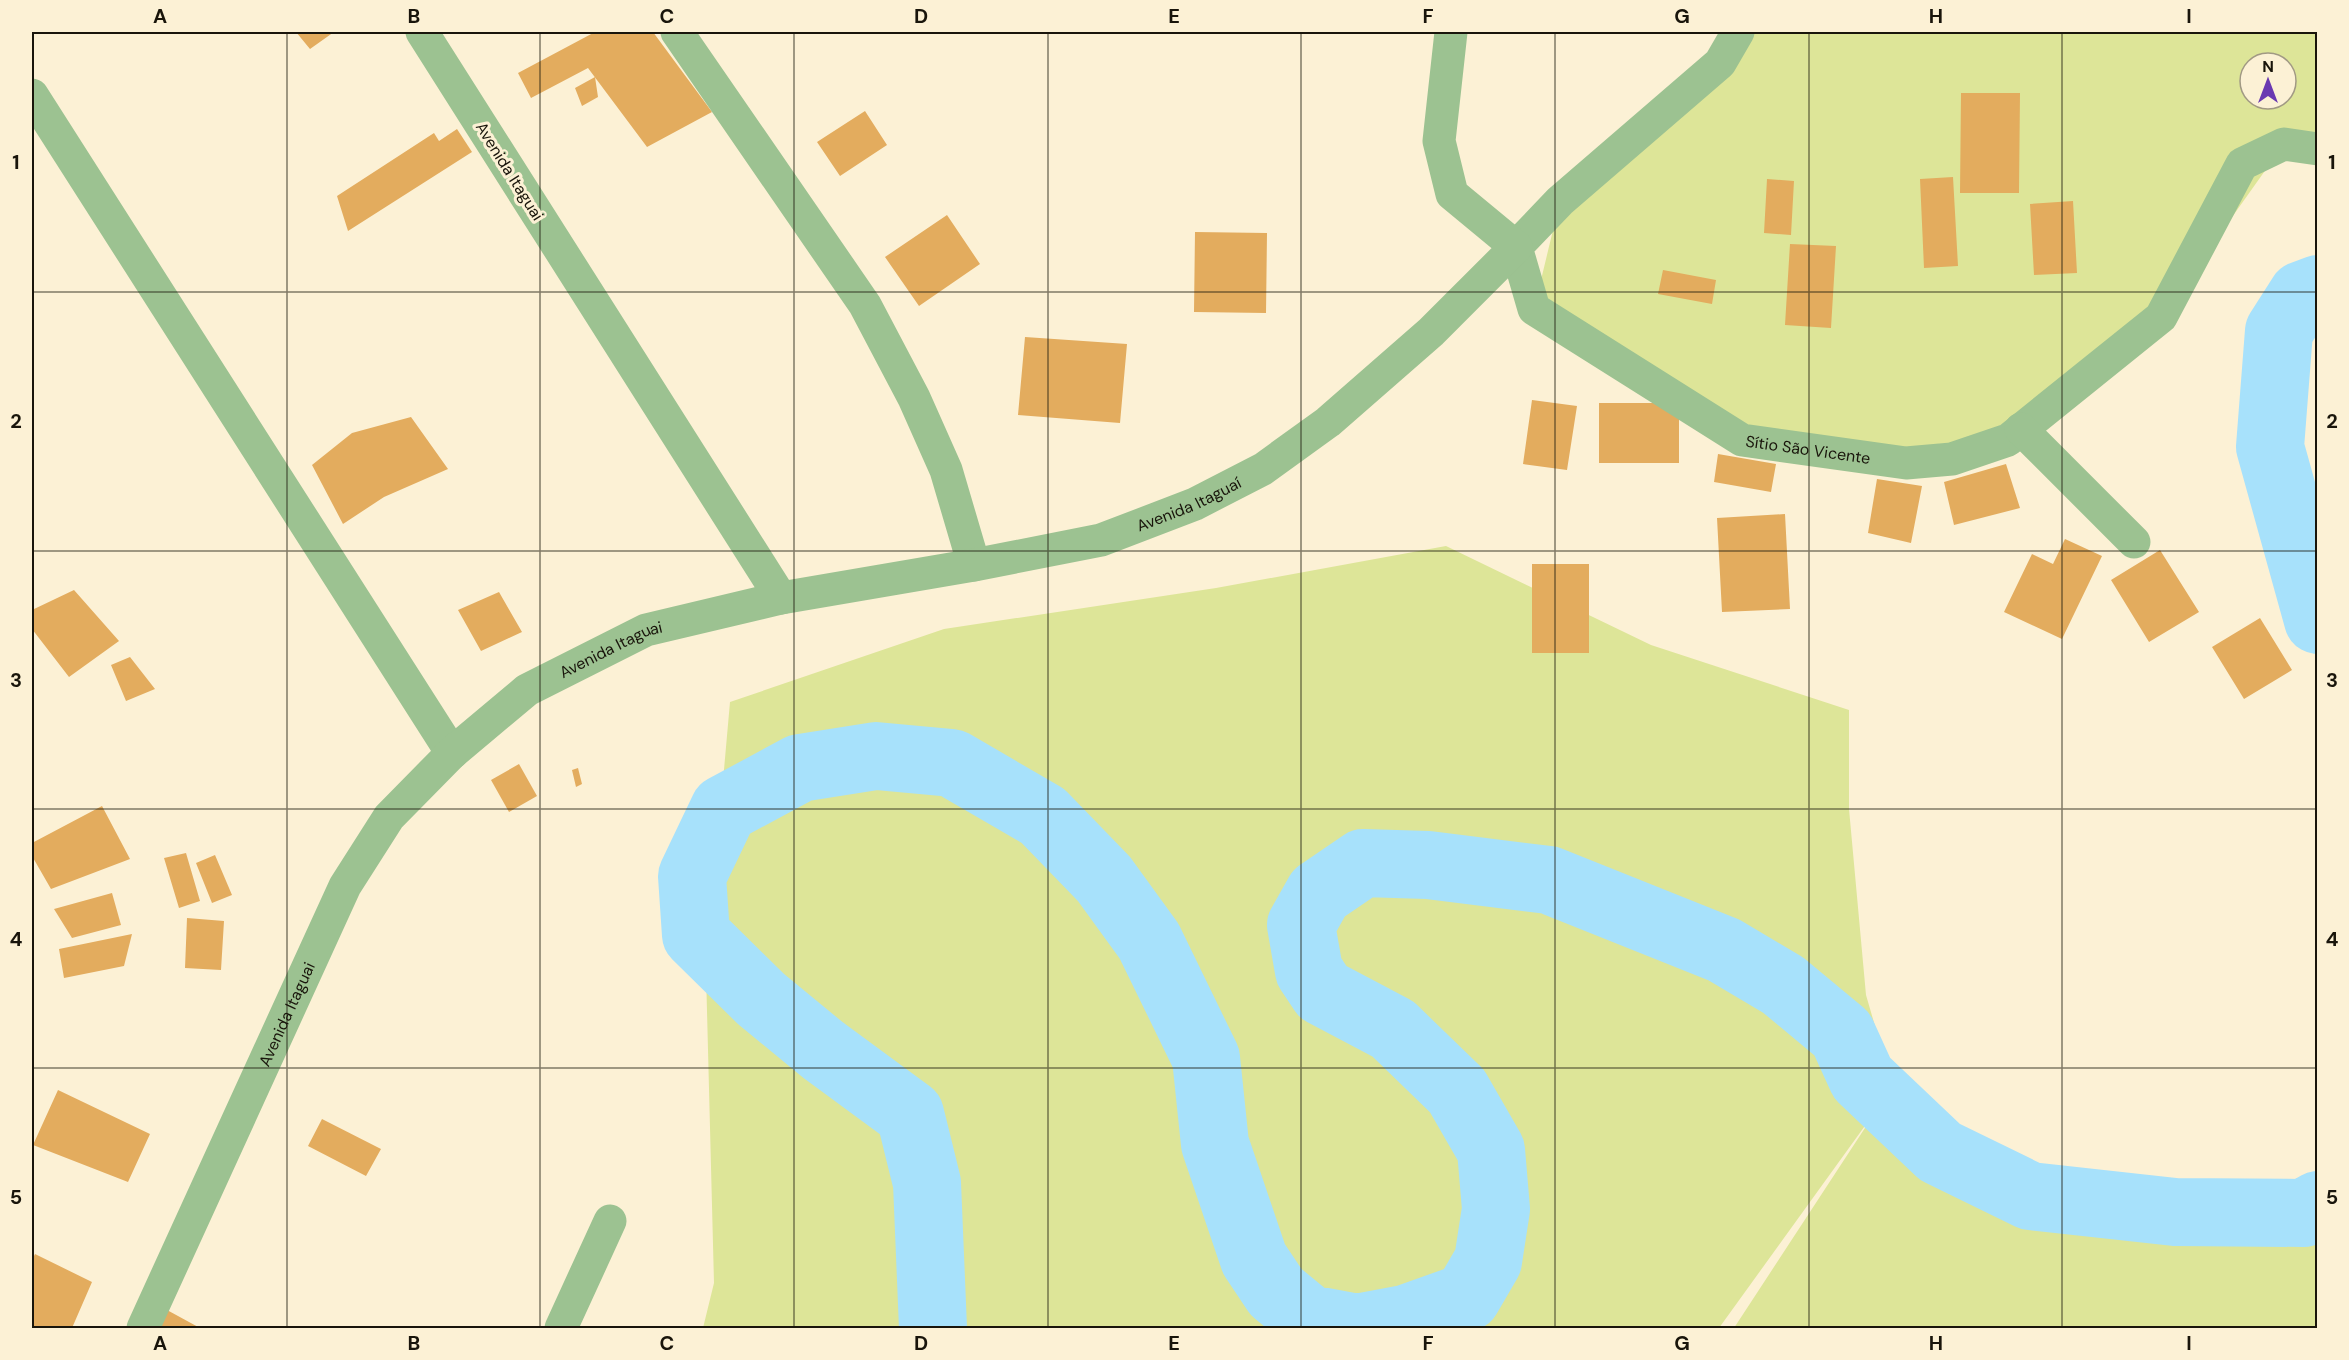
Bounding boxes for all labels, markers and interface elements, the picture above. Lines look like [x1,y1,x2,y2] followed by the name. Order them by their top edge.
[153,3,167,29] text: A
[408,3,420,29] text: B
[660,3,674,29] text: C
[914,3,928,29] text: D
[1168,3,1180,29] text: E
[1422,3,1434,29] text: F
[1674,3,1690,29] text: G
[1929,3,1943,29] text: H
[2186,3,2192,29] text: I
[2238,51,2298,111] north arrow
[2262,56,2274,77] text: N
[471,118,548,224] street label: Avenida Itaguai
[12,149,20,175] text: 1
[2328,149,2336,175] text: 1
[10,408,22,434] text: 2
[2326,408,2338,434] text: 2
[1744,431,1872,469] street label: Sítio São Vicente
[1134,472,1245,536] street label: Avenida Itaguaí
[556,616,664,683] street label: Avenida Itaguai
[10,667,22,693] text: 3
[2326,667,2338,693] text: 3
[10,926,23,952] text: 4
[2326,926,2339,952] text: 4
[254,959,320,1070] street label: Avenida Itaguai
[10,1184,22,1210] text: 5
[2326,1184,2338,1210] text: 5
[153,1330,167,1356] text: A
[408,1330,420,1356] text: B
[660,1330,674,1356] text: C
[914,1330,928,1356] text: D
[1168,1330,1180,1356] text: E
[1422,1330,1434,1356] text: F
[1674,1330,1690,1356] text: G
[1929,1330,1943,1356] text: H
[2186,1330,2192,1356] text: I

